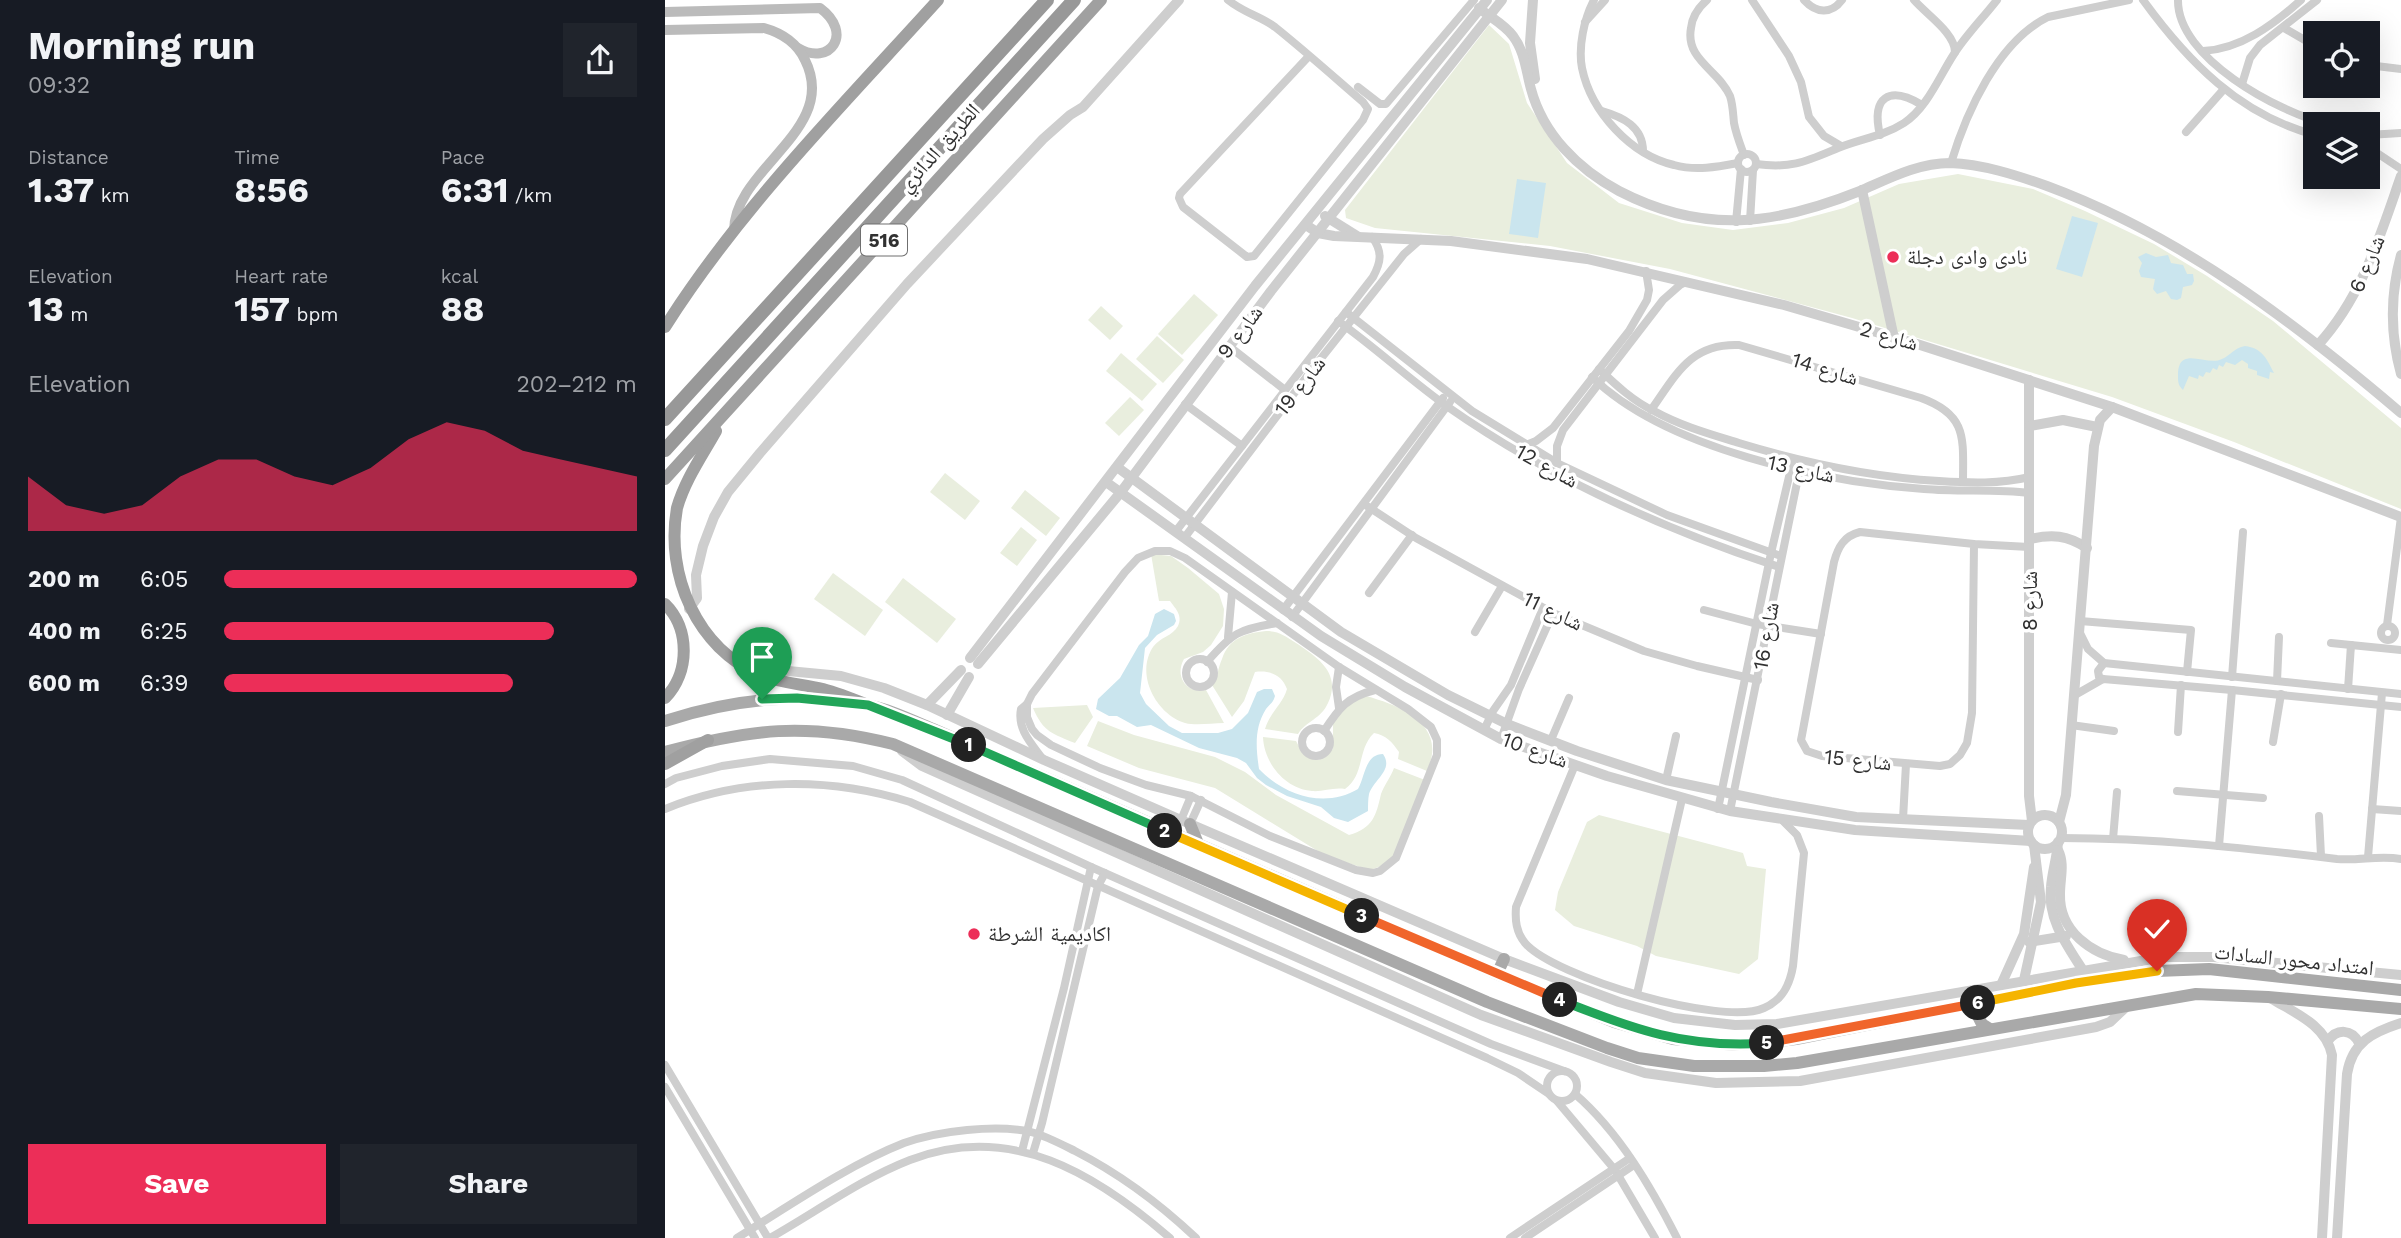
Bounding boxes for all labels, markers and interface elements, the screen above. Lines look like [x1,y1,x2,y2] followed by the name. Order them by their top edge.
[2303,21,2380,189] map controls
[2303,21,2380,98] button: locate
[563,23,637,97] button: share
[28,24,255,68] text: Morning run
[28,72,90,99] text: 09:32
[892,98,988,200] street label: الطريق الدائري
[2303,112,2380,189] button: layers
[28,146,109,169] text: Distance
[234,146,280,169] text: Time
[441,146,485,169] text: Pace
[28,169,94,211] text: 1.37
[234,169,309,211] text: 8:56
[441,169,509,211] text: 6:31
[94,184,130,207] text: km
[509,184,552,207] text: /km
[861,224,907,256] road number: 516
[2343,231,2391,297] street label: شارع 6
[1907,244,2027,269] place label: نادى وادى دجلة
[1885,249,1901,265] marker: نادى وادى دجلة
[28,265,113,288] text: Elevation
[234,265,328,288] text: Heart rate
[441,265,478,288] text: kcal
[28,288,64,330] text: 13
[234,288,290,330] text: 157
[441,288,485,330] text: 88
[1212,300,1268,364] street label: شارع 9
[64,303,88,326] text: m
[290,303,338,326] text: bpm
[1857,315,1921,357] street label: شارع 2
[1789,347,1861,391] street label: شارع 14
[1269,351,1331,421] street label: شارع 19
[28,371,131,398] text: Elevation
[516,371,637,398] text: 202–212 m
[1511,438,1583,494] street label: شارع 12
[1765,449,1837,489] street label: شارع 13
[28,566,100,593] text: 200 m
[140,566,188,593] text: 6:05
[2017,571,2043,631] street label: شارع 8
[1519,585,1587,637] street label: شارع 11
[1747,600,1785,672] street label: شارع 16
[28,618,101,645] text: 400 m
[140,618,188,645] text: 6:25
[732,627,792,699] pin
[743,638,781,676] icon: arrive
[28,670,100,697] text: 600 m
[140,670,188,697] text: 6:39
[1498,726,1572,774] street label: شارع 10
[951,728,987,762] pin: 1
[964,733,973,756] text: 1
[1823,744,1893,776] street label: شارع 15
[1147,814,1183,848] pin: 2
[1159,819,1170,842] text: 2
[1345,898,1379,934] pin: 3
[2127,899,2187,971] pin
[1356,904,1367,927] text: 3
[2138,910,2176,948] icon: check
[988,921,1111,946] place label: اكاديمية الشرطة
[966,926,982,942] marker: اكاديمية الشرطة
[2213,939,2375,980] street label: امتداد محور السادات
[1543,982,1577,1018] pin: 4
[1961,986,1995,1020] pin: 6
[1553,988,1566,1011] text: 4
[1972,991,1983,1014] text: 6
[1749,1026,1785,1060] pin: 5
[1761,1031,1772,1054] text: 5
[28,1144,326,1224] button: Save
[340,1144,637,1224] button: Share

